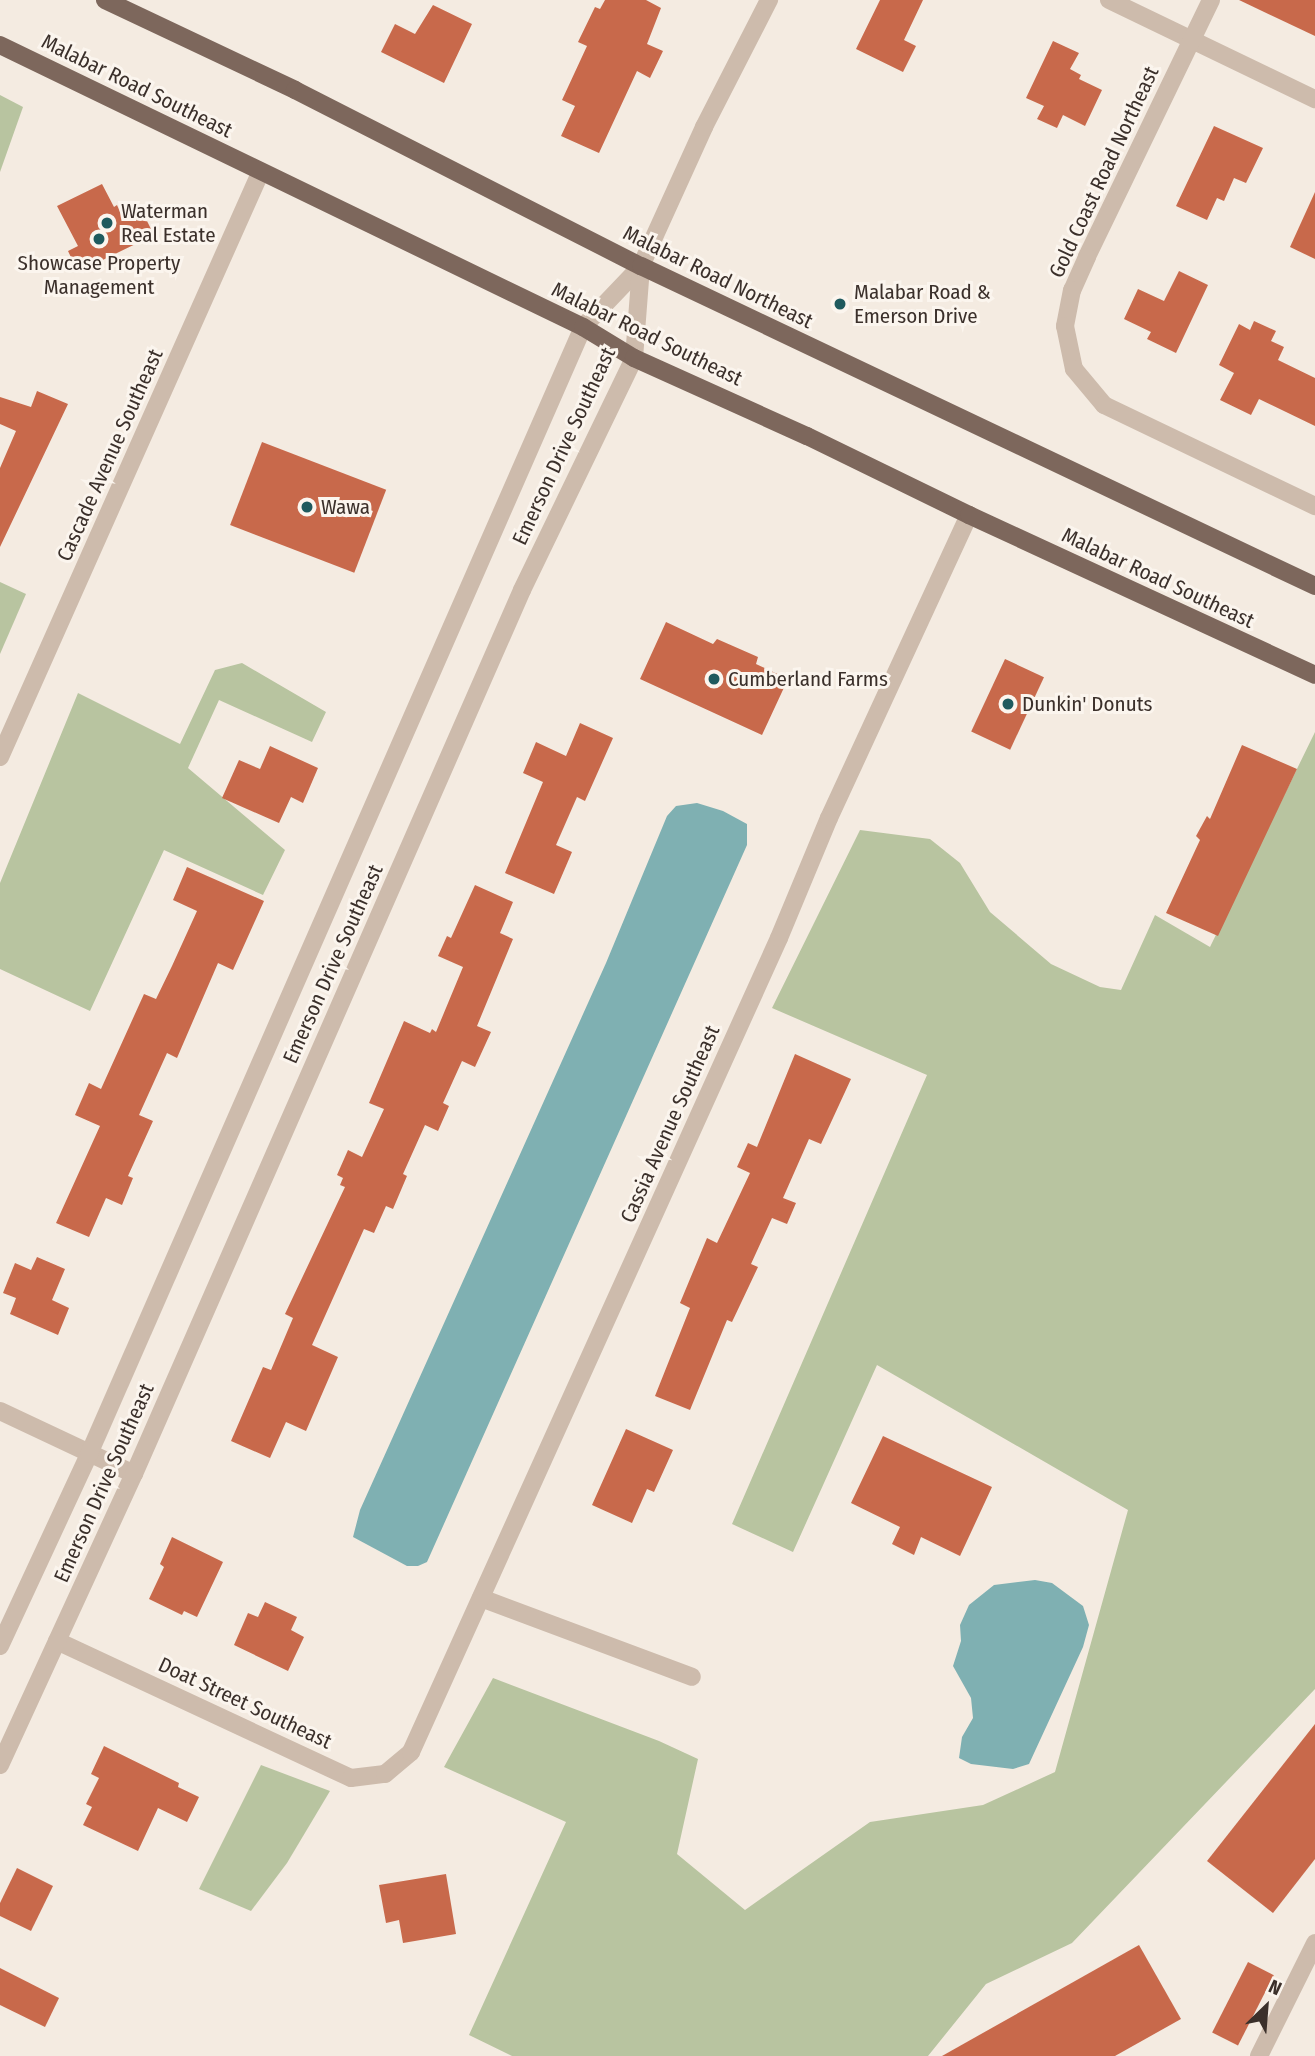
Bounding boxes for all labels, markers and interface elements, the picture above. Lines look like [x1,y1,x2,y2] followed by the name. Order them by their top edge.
[37,29,237,143] street label: Malabar Road Southeast
[1044,62,1164,282] street label: Gold Coast Road Northeast
[121,198,216,248] place label: Waterman Real Estate
[99,215,115,231] marker: Waterman Real Estate
[619,220,817,334] street label: Malabar Road Northeast
[91,231,107,247] marker: Showcase Property Management
[18,250,180,300] place label: Showcase Property Management
[547,277,747,391] street label: Malabar Road Southeast
[854,279,991,329] place label: Malabar Road & Emerson Drive
[832,296,848,312] marker: Malabar Road & Emerson Drive
[507,343,621,549] street label: Emerson Drive Southeast
[52,345,168,565] street label: Cascade Avenue Southeast
[321,494,370,520] place label: Wawa
[299,499,315,515] marker: Wawa
[1058,522,1258,634] street label: Malabar Road Southeast
[728,666,888,692] place label: Cumberland Farms
[706,671,722,687] marker: Cumberland Farms
[1022,691,1152,717] place label: Dunkin' Donuts
[1000,696,1016,712] marker: Dunkin' Donuts
[278,861,388,1067] street label: Emerson Drive Southeast
[615,1021,725,1227] street label: Cassia Avenue Southeast
[49,1380,159,1586] street label: Emerson Drive Southeast
[154,1652,336,1754] street label: Doat Street Southeast
[1231,1972,1301,2042] north arrow
[1265,1975,1285,2000] text: N

